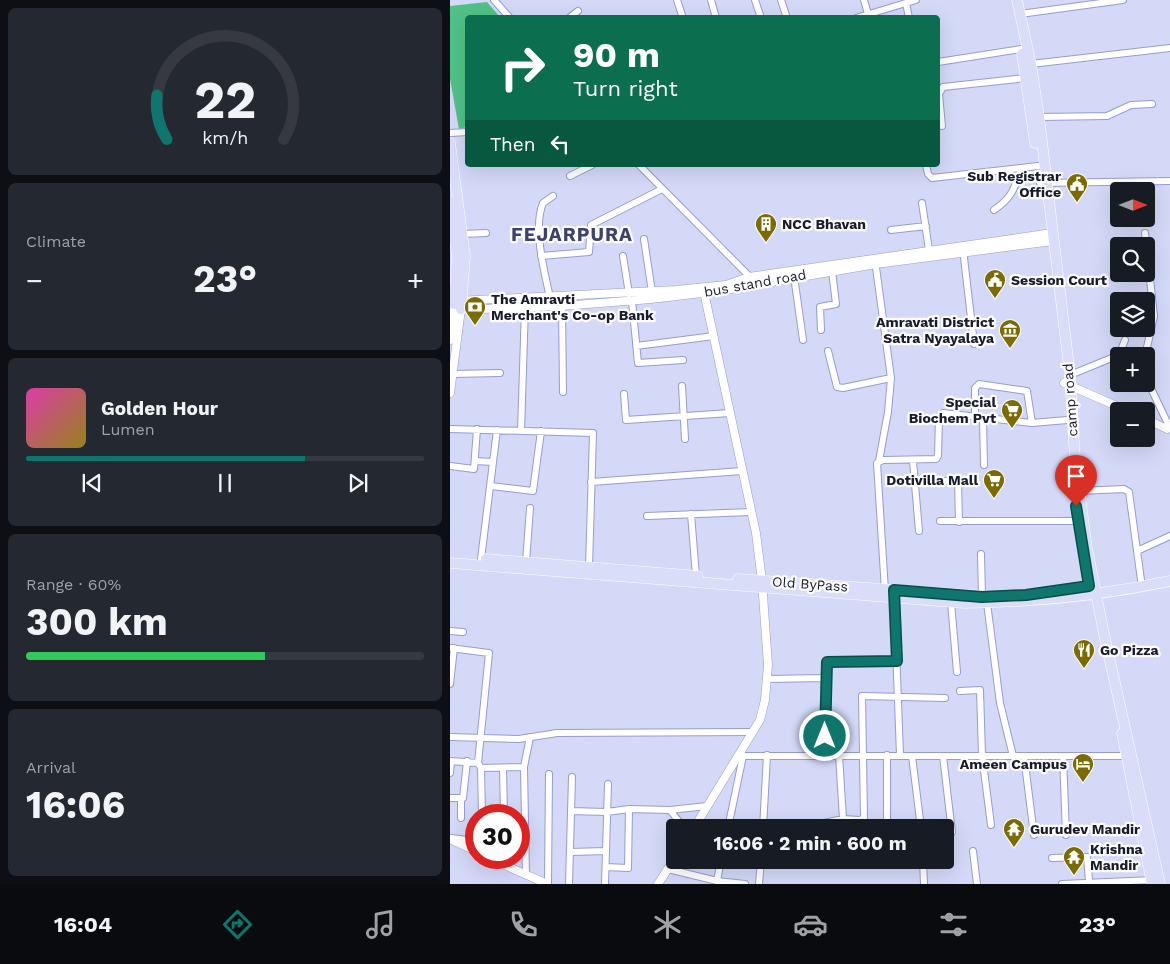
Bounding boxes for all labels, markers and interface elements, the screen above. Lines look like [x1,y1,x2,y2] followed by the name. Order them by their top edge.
[573,34,660,76] text: 90 m
[490,35,555,100] icon: right
[194,70,256,131] text: 22
[573,76,678,101] text: Turn right
[202,127,248,148] text: km/h
[546,130,574,158] icon: left
[490,133,536,156] text: Then
[967,168,1061,200] place label: Sub Registrar Office
[1065,172,1089,203] public building icon: Sub Registrar Office
[1110,182,1155,228] north arrow
[1110,182,1155,447] map controls
[754,212,778,243] building icon: NCC Bhavan
[782,216,866,232] place label: NCC Bhavan
[511,223,633,246] district label: FEJARPURA
[26,232,86,251] text: Climate
[1110,237,1155,282] button: search
[193,257,257,301] text: 23°
[26,264,43,297] text: −
[407,264,424,297] text: +
[703,266,807,300] street label: bus stand road
[983,268,1007,299] public building icon: Session Court
[1011,272,1107,288] place label: Session Court
[491,291,654,323] place label: The Amravti Merchant's Co-op Bank
[1110,292,1155,337] button: layers
[463,295,487,326] bank icon: The Amravti Merchant's Co-op Bank
[876,314,995,346] place label: Amravati District Satra Nyayalaya
[998,318,1022,349] museum icon: Amravati District Satra Nyayalaya
[1110,347,1155,392] button: +
[1059,363,1081,437] street label: camp road
[909,394,996,426] place label: Special Biochem Pvt
[101,397,218,420] text: Golden Hour
[1000,398,1024,429] supermarket icon: Special Biochem Pvt
[1110,402,1155,447] button: −
[101,420,155,439] text: Lumen
[1055,455,1097,506] pin
[1062,462,1090,490] icon: arrive
[982,468,1006,499] supermarket icon: Dotivilla Mall
[78,469,106,497] icon: previous
[211,469,239,497] icon: pause
[344,469,372,497] icon: next
[886,472,978,488] place label: Dotivilla Mall
[772,573,848,595] street label: Old ByPass
[26,575,121,594] text: Range · 60%
[26,600,168,644] text: 300 km
[1072,638,1096,669] restaurant icon: Go Pizza
[1100,642,1159,658] place label: Go Pizza
[798,709,850,761] position arrow
[1071,752,1095,783] hotel icon: Ameen Campus
[960,756,1068,772] place label: Ameen Campus
[26,758,76,777] text: Arrival
[26,783,125,827] text: 16:06
[465,804,530,869] speed limit sign: 30
[1002,817,1026,848] temple icon: Gurudev Mandir
[1030,821,1140,837] place label: Gurudev Mandir
[713,832,907,855] text: 16:06 · 2 min · 600 m
[1090,841,1144,873] place label: Krishna Mandir
[1062,845,1086,876] temple icon: Krishna Mandir
[220,907,255,942] icon: directions
[363,907,398,942] icon: music
[506,907,541,942] icon: phone
[650,907,685,942] icon: climate
[793,907,828,942] icon: car
[936,907,971,942] icon: filters
[54,912,112,937] text: 16:04
[1079,912,1116,937] text: 23°

